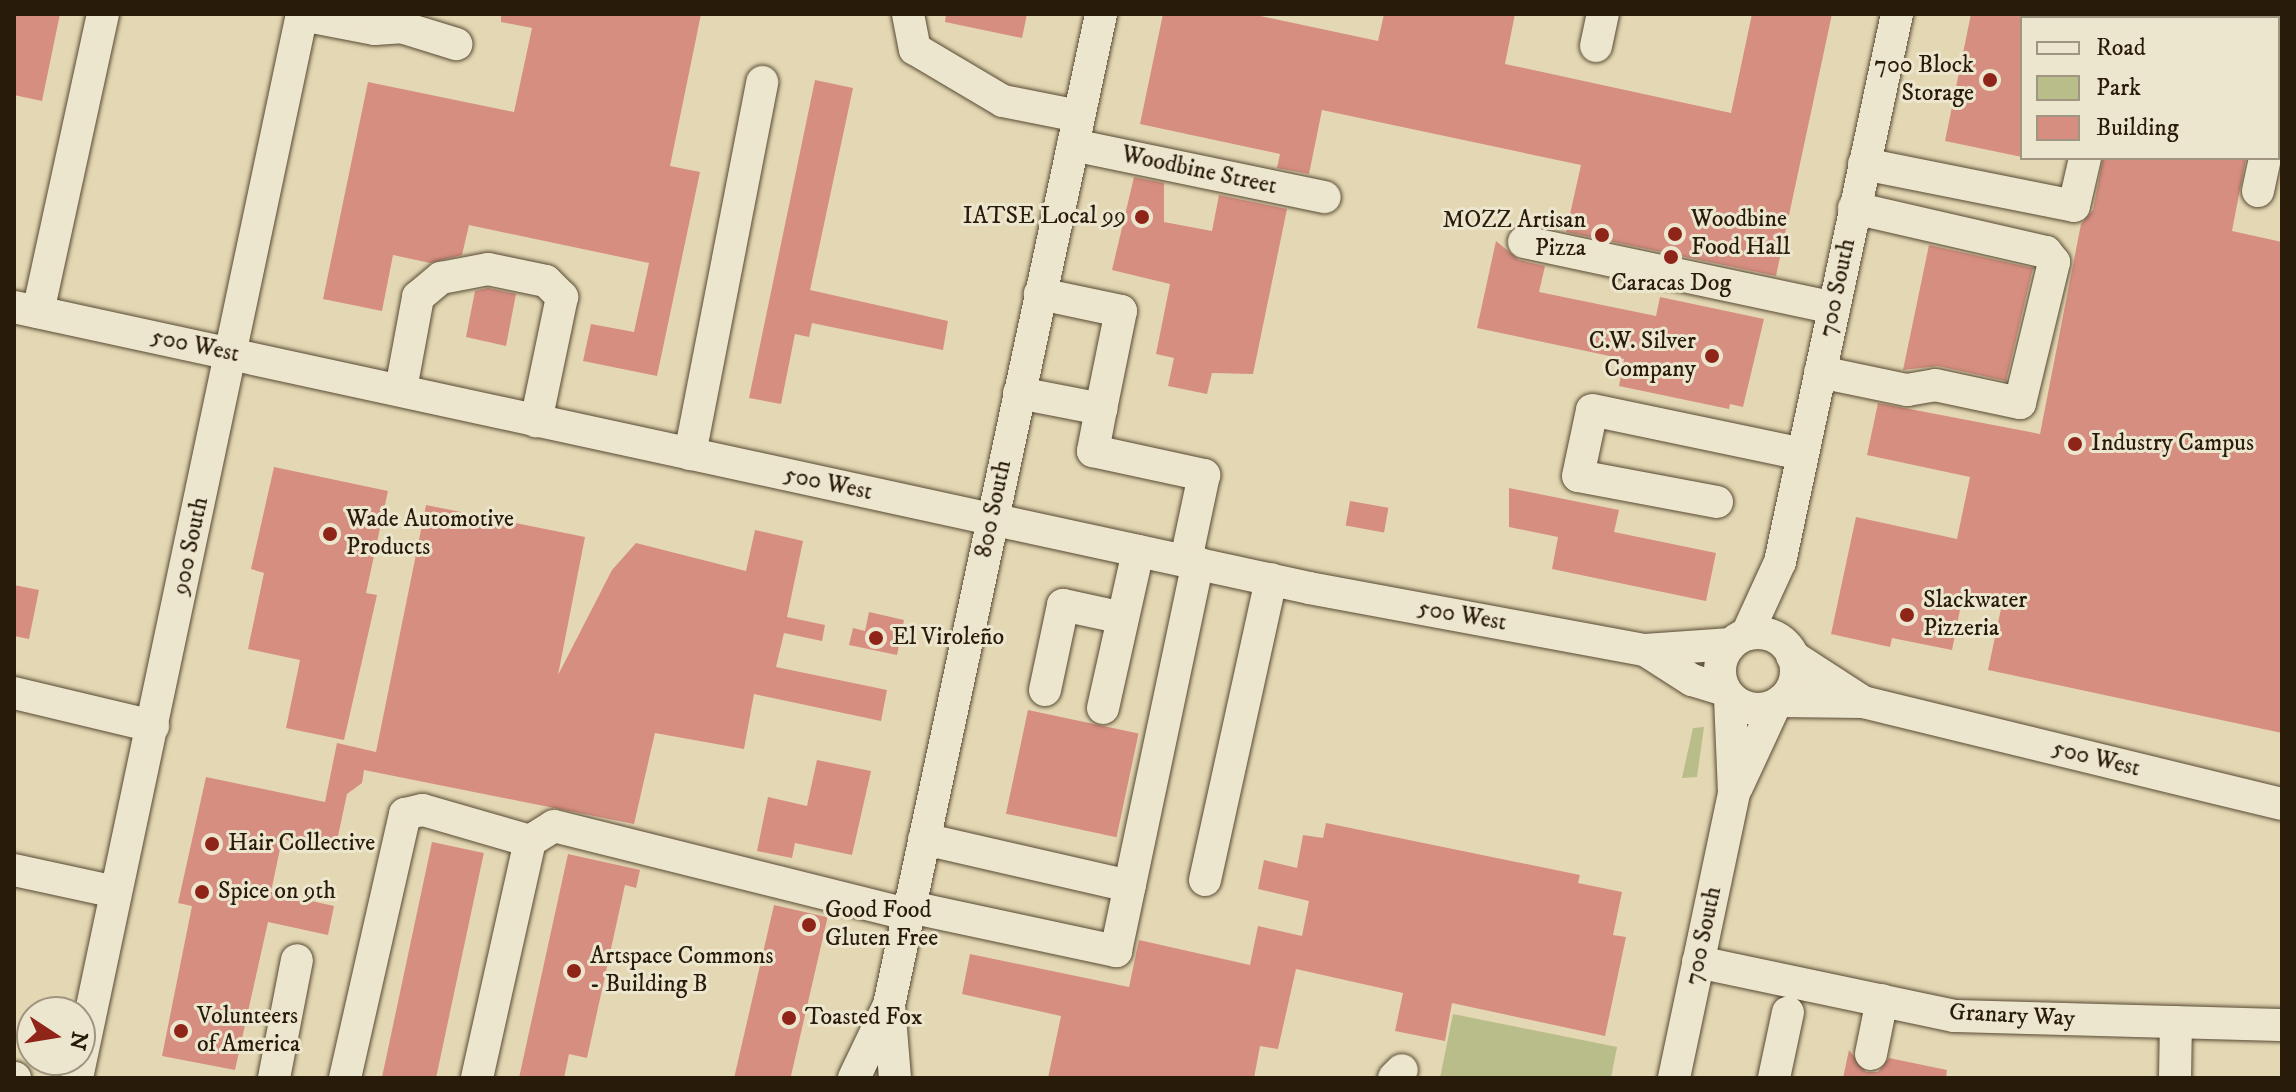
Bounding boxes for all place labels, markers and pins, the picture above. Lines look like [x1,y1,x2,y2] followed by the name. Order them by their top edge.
[1874,52,1974,108] place label: 700 Block Storage
[1981,71,1999,89] marker: 700 Block Storage
[963,203,1126,231] place label: IATSE Local 99
[1691,206,1790,262] place label: Woodbine Food Hall
[1442,207,1586,263] place label: MOZZ Artisan Pizza
[1133,208,1151,226] marker: IATSE Local 99
[1666,225,1684,243] marker: Woodbine Food Hall
[1593,226,1611,244] marker: MOZZ Artisan Pizza
[1662,248,1680,266] marker: Caracas Dog
[1611,270,1731,298] place label: Caracas Dog
[1589,328,1696,384] place label: C.W. Silver Company
[1703,347,1721,365] marker: C.W. Silver Company
[2091,430,2254,458] place label: Industry Campus
[2066,435,2084,453] marker: Industry Campus
[346,506,514,562] place label: Wade Automotive Products
[321,525,339,543] marker: Wade Automotive Products
[1923,587,2027,643] place label: Slackwater Pizzeria
[1898,606,1916,624] marker: Slackwater Pizzeria
[892,624,1004,652] place label: El Viroleño
[867,629,885,647] marker: El Viroleño
[228,830,375,858] place label: Hair Collective
[203,835,221,853] marker: Hair Collective
[218,878,336,906] place label: Spice on 9th
[193,883,211,901] marker: Spice on 9th
[825,897,938,953] place label: Good Food Gluten Free
[800,916,818,934] marker: Good Food Gluten Free
[590,943,773,999] place label: Artspace Commons - Building B
[565,962,583,980] marker: Artspace Commons - Building B
[197,1003,300,1059] place label: Volunteers of America
[805,1004,923,1032] place label: Toasted Fox
[780,1009,798,1027] marker: Toasted Fox
[172,1022,190,1040] marker: Volunteers of America

